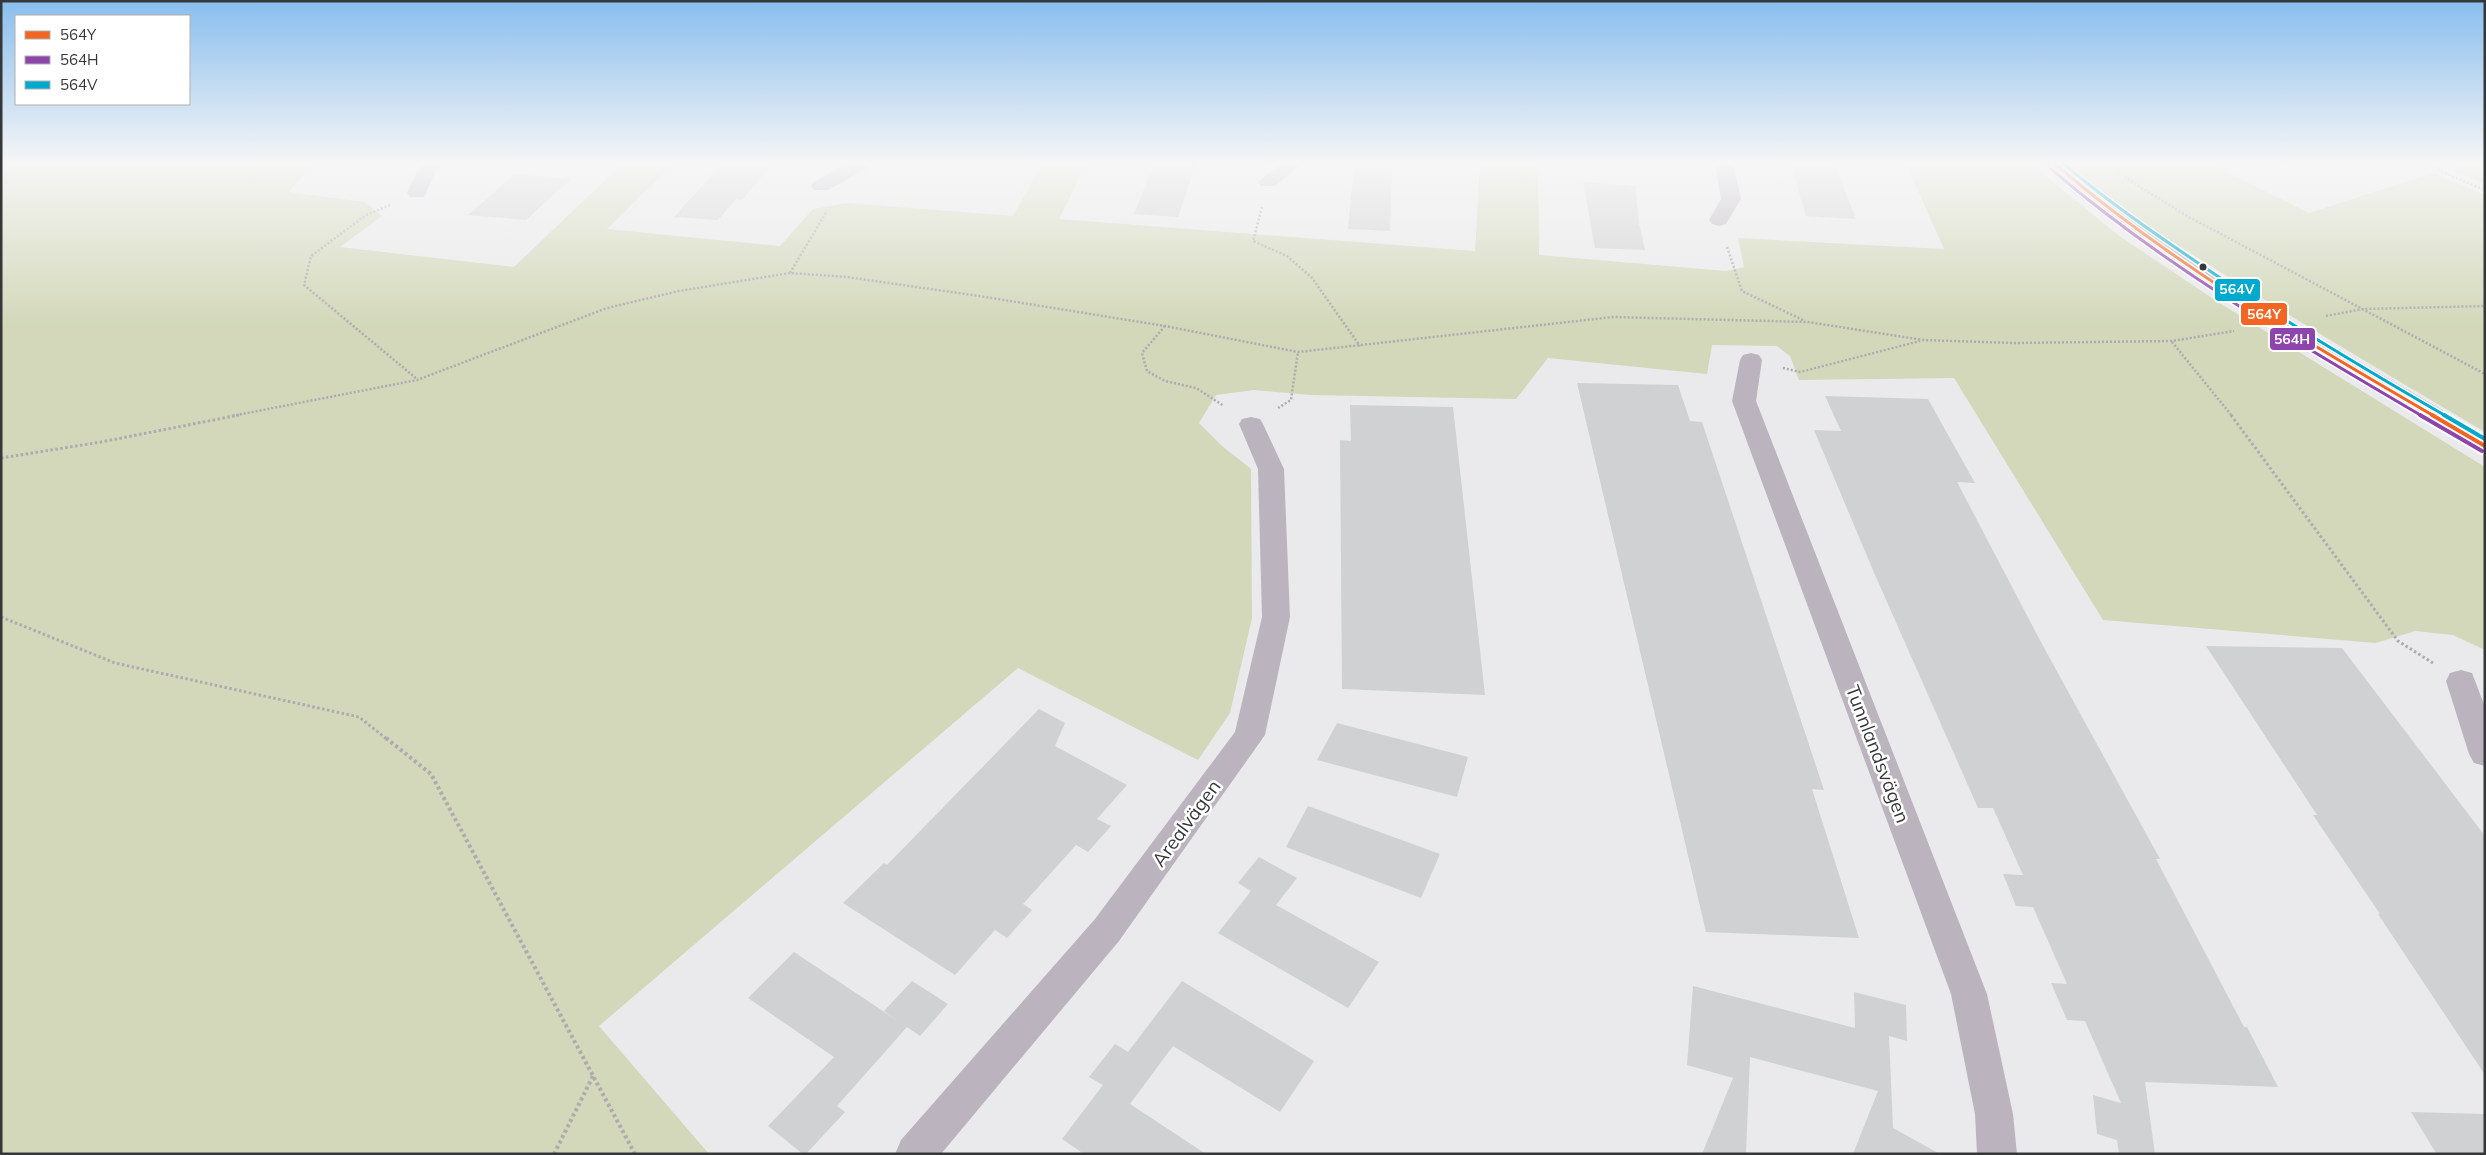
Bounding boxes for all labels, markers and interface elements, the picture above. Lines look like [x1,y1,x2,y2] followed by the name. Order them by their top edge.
[15,15,190,105] legend
[60,25,97,44] text: 564Y
[60,50,99,69] text: 564H
[60,75,98,94] text: 564V
[2198,262,2208,272] unlabelled marker
[2214,278,2261,302] line badge: 564V
[2219,280,2256,298] text: 564V
[2240,302,2288,326] line badge: 564Y
[2247,305,2282,323] text: 564Y
[2269,327,2316,351] line badge: 564H
[2274,330,2310,348] text: 564H
[1841,682,1915,826] street label: Tunnlandsvägen
[1146,775,1226,871] street label: Arealvägen

